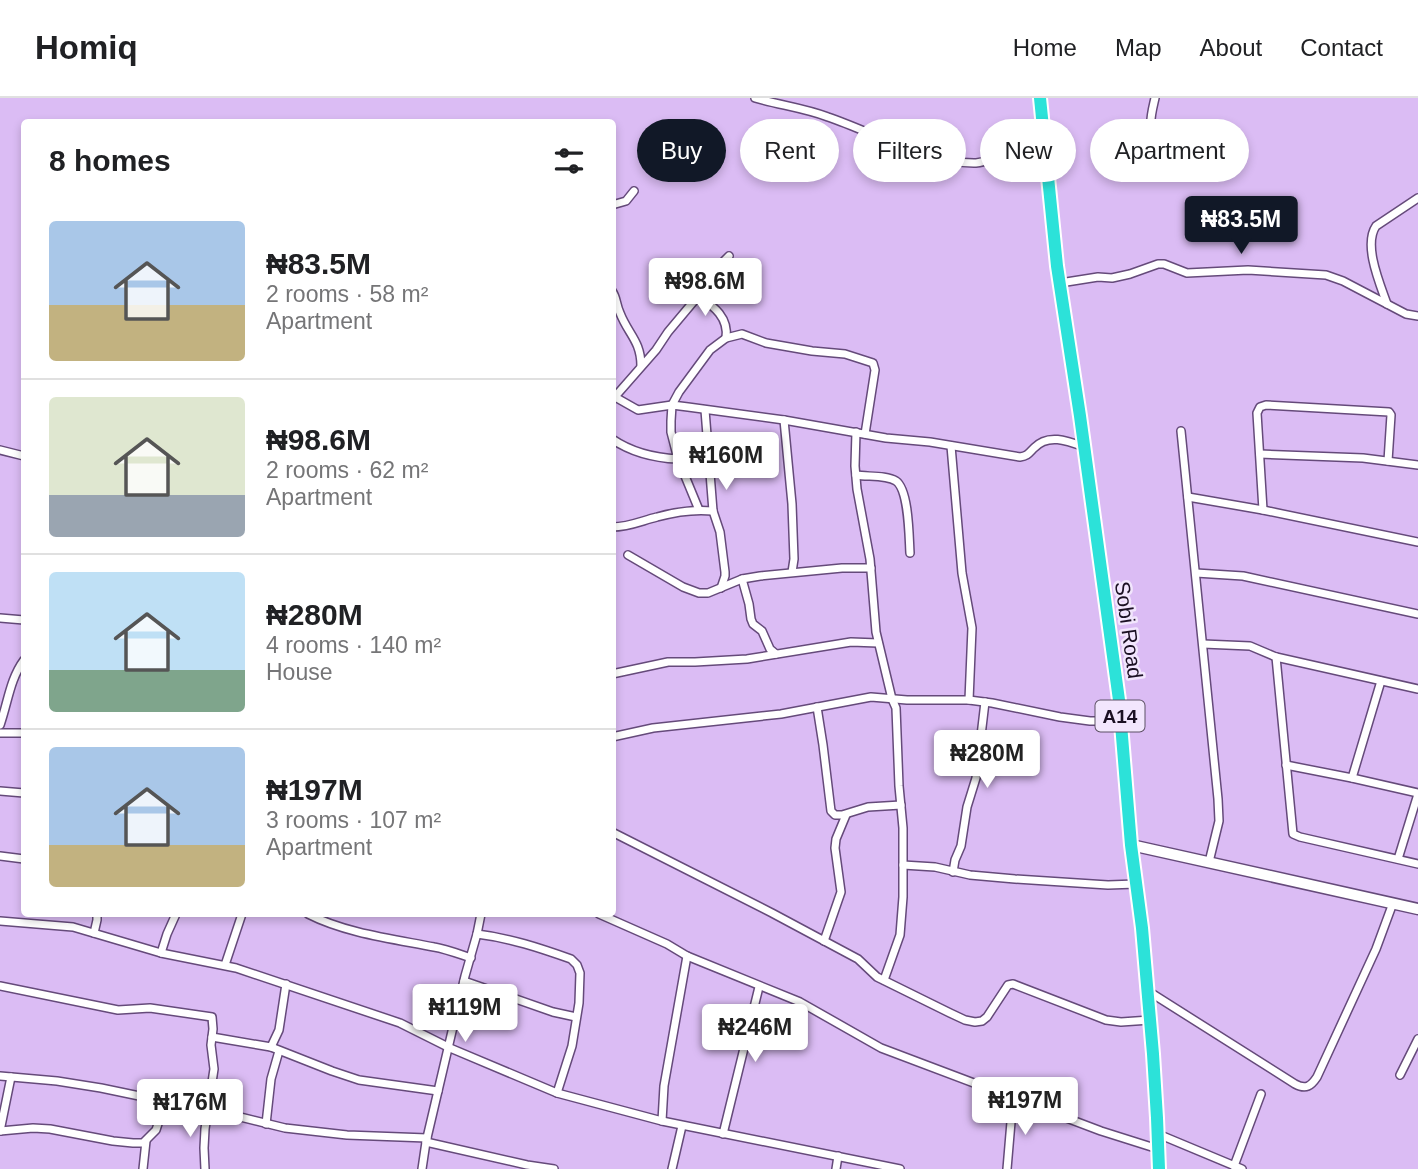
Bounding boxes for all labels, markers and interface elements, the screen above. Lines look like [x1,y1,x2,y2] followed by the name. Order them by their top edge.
[35,29,138,66] text: Homiq
[1013,34,1077,61] text: Home
[1115,34,1162,61] text: Map
[1200,34,1262,61] text: About
[1300,34,1383,61] text: Contact
[637,119,726,182] chip: Buy
[740,119,839,182] chip: Rent
[853,119,966,182] chip: Filters
[980,119,1076,182] chip: New
[1090,119,1249,182] chip: Apartment
[550,142,588,180] icon: filters
[49,144,171,177] text: 8 homes
[1184,197,1298,256] pin: ₦83.5M
[1201,206,1281,232] text: ₦83.5M
[266,247,371,280] text: ₦83.5M
[105,249,189,333] icon: home
[648,258,762,318] pin: ₦98.6M
[665,268,745,294] text: ₦98.6M
[266,281,428,307] text: 2 rooms · 58 m²
[266,308,372,334] text: Apartment
[266,423,371,456] text: ₦98.6M
[105,425,189,509] icon: home
[677,432,775,492] pin: ₦160M
[689,442,763,468] text: ₦160M
[266,457,428,483] text: 2 rooms · 62 m²
[266,484,372,510] text: Apartment
[1111,580,1147,680] street label: Sobi Road
[266,598,363,631] text: ₦280M
[105,600,189,684] icon: home
[266,632,441,658] text: 4 rooms · 140 m²
[266,659,332,685] text: House
[1096,701,1144,732] road number: A14
[938,730,1036,790] pin: ₦280M
[950,740,1024,766] text: ₦280M
[266,773,363,806] text: ₦197M
[105,775,189,859] icon: home
[266,807,441,833] text: 3 rooms · 107 m²
[266,834,372,860] text: Apartment
[416,984,514,1044] pin: ₦119M
[429,994,501,1020] text: ₦119M
[706,1004,804,1064] pin: ₦246M
[718,1014,792,1040] text: ₦246M
[976,1077,1074,1137] pin: ₦197M
[141,1080,239,1139] pin: ₦176M
[988,1087,1062,1113] text: ₦197M
[153,1089,227,1115] text: ₦176M

